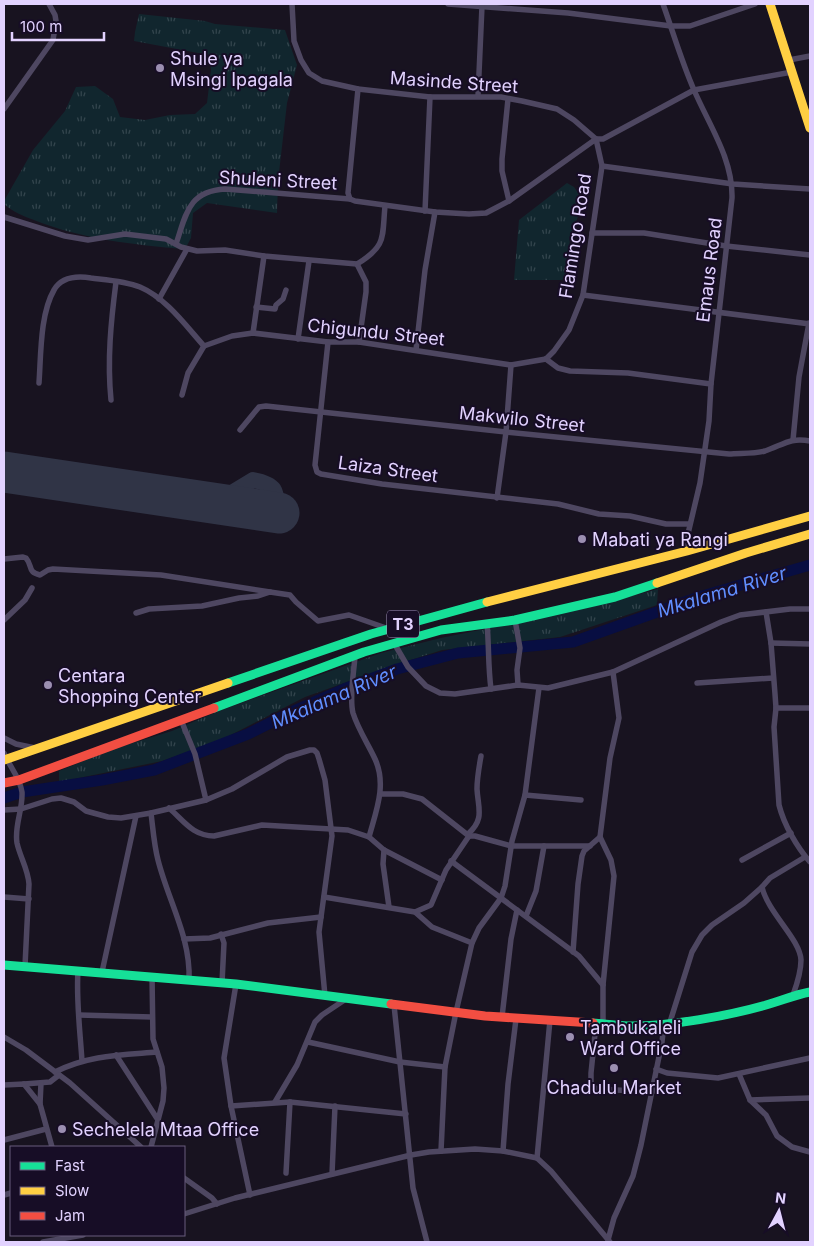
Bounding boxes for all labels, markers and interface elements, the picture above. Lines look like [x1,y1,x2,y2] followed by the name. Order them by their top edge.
[12,10,105,42] scale bar
[20,17,62,36] text: 100 m
[170,48,293,90] place label: Shule ya Msingi Ipagala
[154,62,166,74] marker: Shule ya Msingi Ipagala
[389,67,519,97] street label: Masinde Street
[218,166,338,194] street label: Shuleni Street
[555,172,595,300] street label: Flamingo Road
[692,216,726,324] street label: Emaus Road
[306,314,446,350] street label: Chigundu Street
[458,402,586,436] street label: Makwilo Street
[337,452,439,486] street label: Laiza Street
[592,529,728,550] place label: Mabati ya Rangi
[576,533,588,545] marker: Mabati ya Rangi
[655,561,790,623] water label: Mkalama River
[387,610,419,638] road number: T3
[268,660,401,734] water label: Mkalama River
[58,665,202,707] place label: Centara Shopping Center
[42,679,54,691] marker: Centara Shopping Center
[580,1017,681,1059] place label: Tambukaleli Ward Office
[564,1031,576,1043] marker: Tambukaleli Ward Office
[608,1062,620,1074] marker: Chadulu Market
[547,1077,682,1098] place label: Chadulu Market
[72,1119,259,1140] place label: Sechelela Mtaa Office
[56,1123,68,1135] marker: Sechelela Mtaa Office
[10,1146,185,1236] legend
[55,1156,85,1175] text: Fast
[55,1181,89,1200] text: Slow
[754,1186,804,1236] north arrow
[774,1189,787,1207] text: N
[55,1206,85,1225] text: Jam

